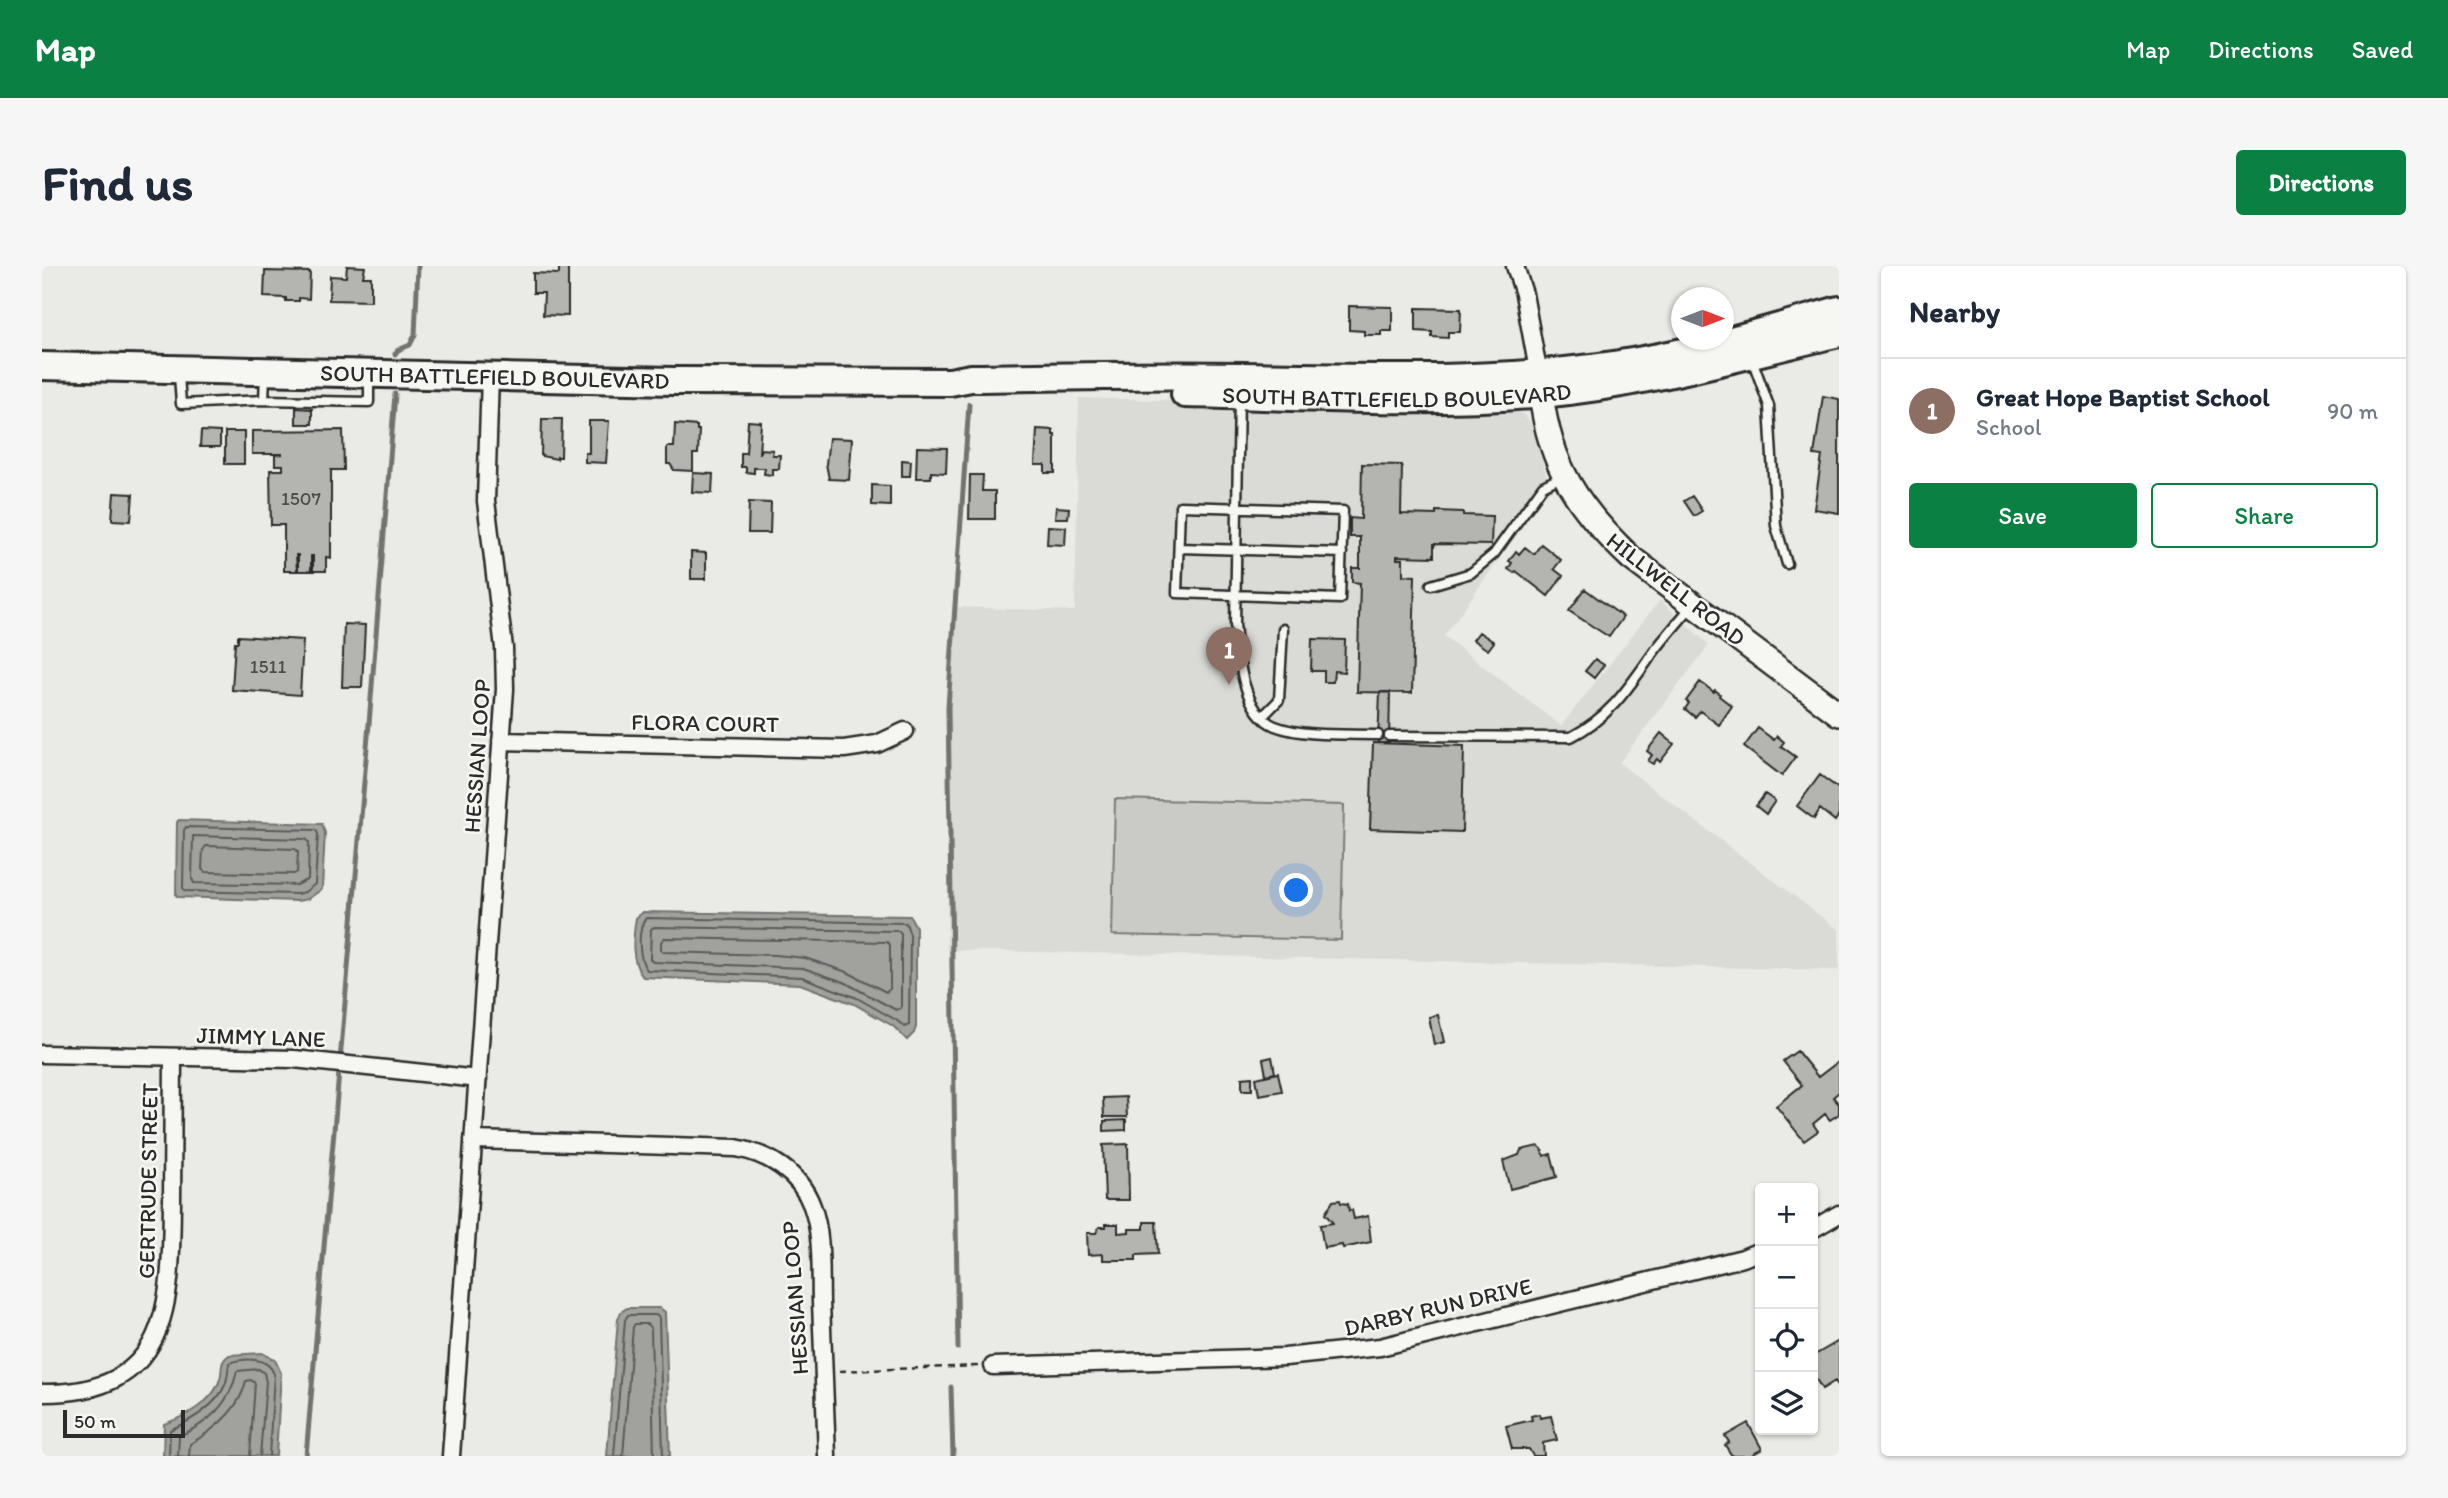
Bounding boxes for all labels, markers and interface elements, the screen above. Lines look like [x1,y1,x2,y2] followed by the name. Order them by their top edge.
[35,30,96,69] text: Map
[2126,35,2170,64] text: Map
[2208,35,2314,64] text: Directions
[2352,35,2413,64] text: Saved
[2236,150,2406,215] button: Directions
[42,153,193,212] text: Find us
[1671,287,1734,350] north arrow
[1909,293,2000,330] text: Nearby
[320,359,670,395] street label: SOUTH BATTLEFIELD BOULEVARD
[1222,377,1573,413] street label: SOUTH BATTLEFIELD BOULEVARD
[1976,381,2270,413] text: Great Hope Baptist School
[1927,397,1937,425] text: 1
[2327,397,2378,425] text: 90 m
[1976,413,2041,441] text: School
[1909,483,2137,548] button: Save
[2151,483,2378,548] button: Share
[281,487,321,510] house number: 1507
[1601,526,1751,652] street label: HILLWELL ROAD
[1206,627,1252,685] pin: 1
[250,655,286,678] house number: 1511
[458,678,496,834] street label: HESSIAN LOOP
[631,708,779,738] street label: FLORA COURT
[1279,873,1313,907] your location
[196,1021,326,1053] street label: JIMMY LANE
[132,1083,164,1279] street label: GERTRUDE STREET
[1755,1183,1818,1435] map controls
[1755,1183,1818,1246] button: +
[776,1220,814,1376] street label: HESSIAN LOOP
[1755,1246,1818,1309] button: −
[1341,1272,1535,1342] street label: DARBY RUN DRIVE
[1755,1309,1818,1372] button: locate
[1755,1372,1818,1435] button: layers
[63,1407,186,1439] scale bar
[74,1410,116,1433] text: 50 m

